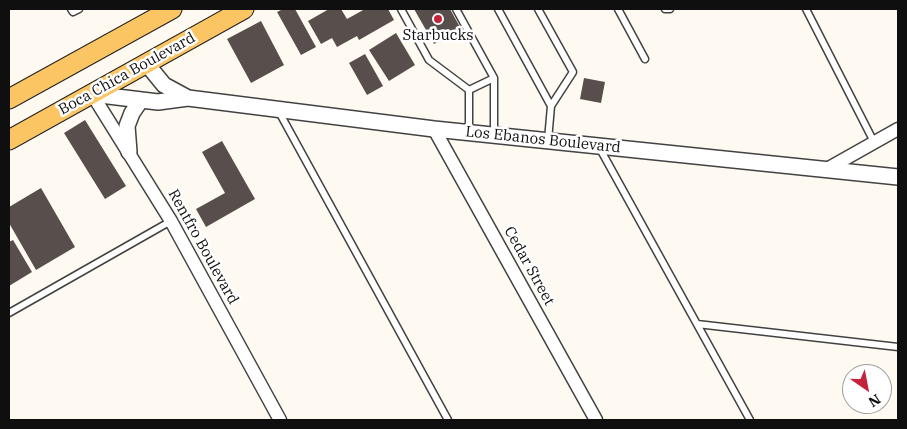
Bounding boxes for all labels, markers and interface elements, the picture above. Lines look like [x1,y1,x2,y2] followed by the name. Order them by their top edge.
[432,13,444,25] marker: Starbucks
[402,27,474,45] place label: Starbucks
[56,29,198,119] street label: Boca Chica Boulevard
[464,123,622,157] street label: Los Ebanos Boulevard
[164,186,242,308] street label: Rentfro Boulevard
[500,223,558,309] street label: Cedar Street
[842,364,892,414] north arrow
[865,390,884,411] text: N

